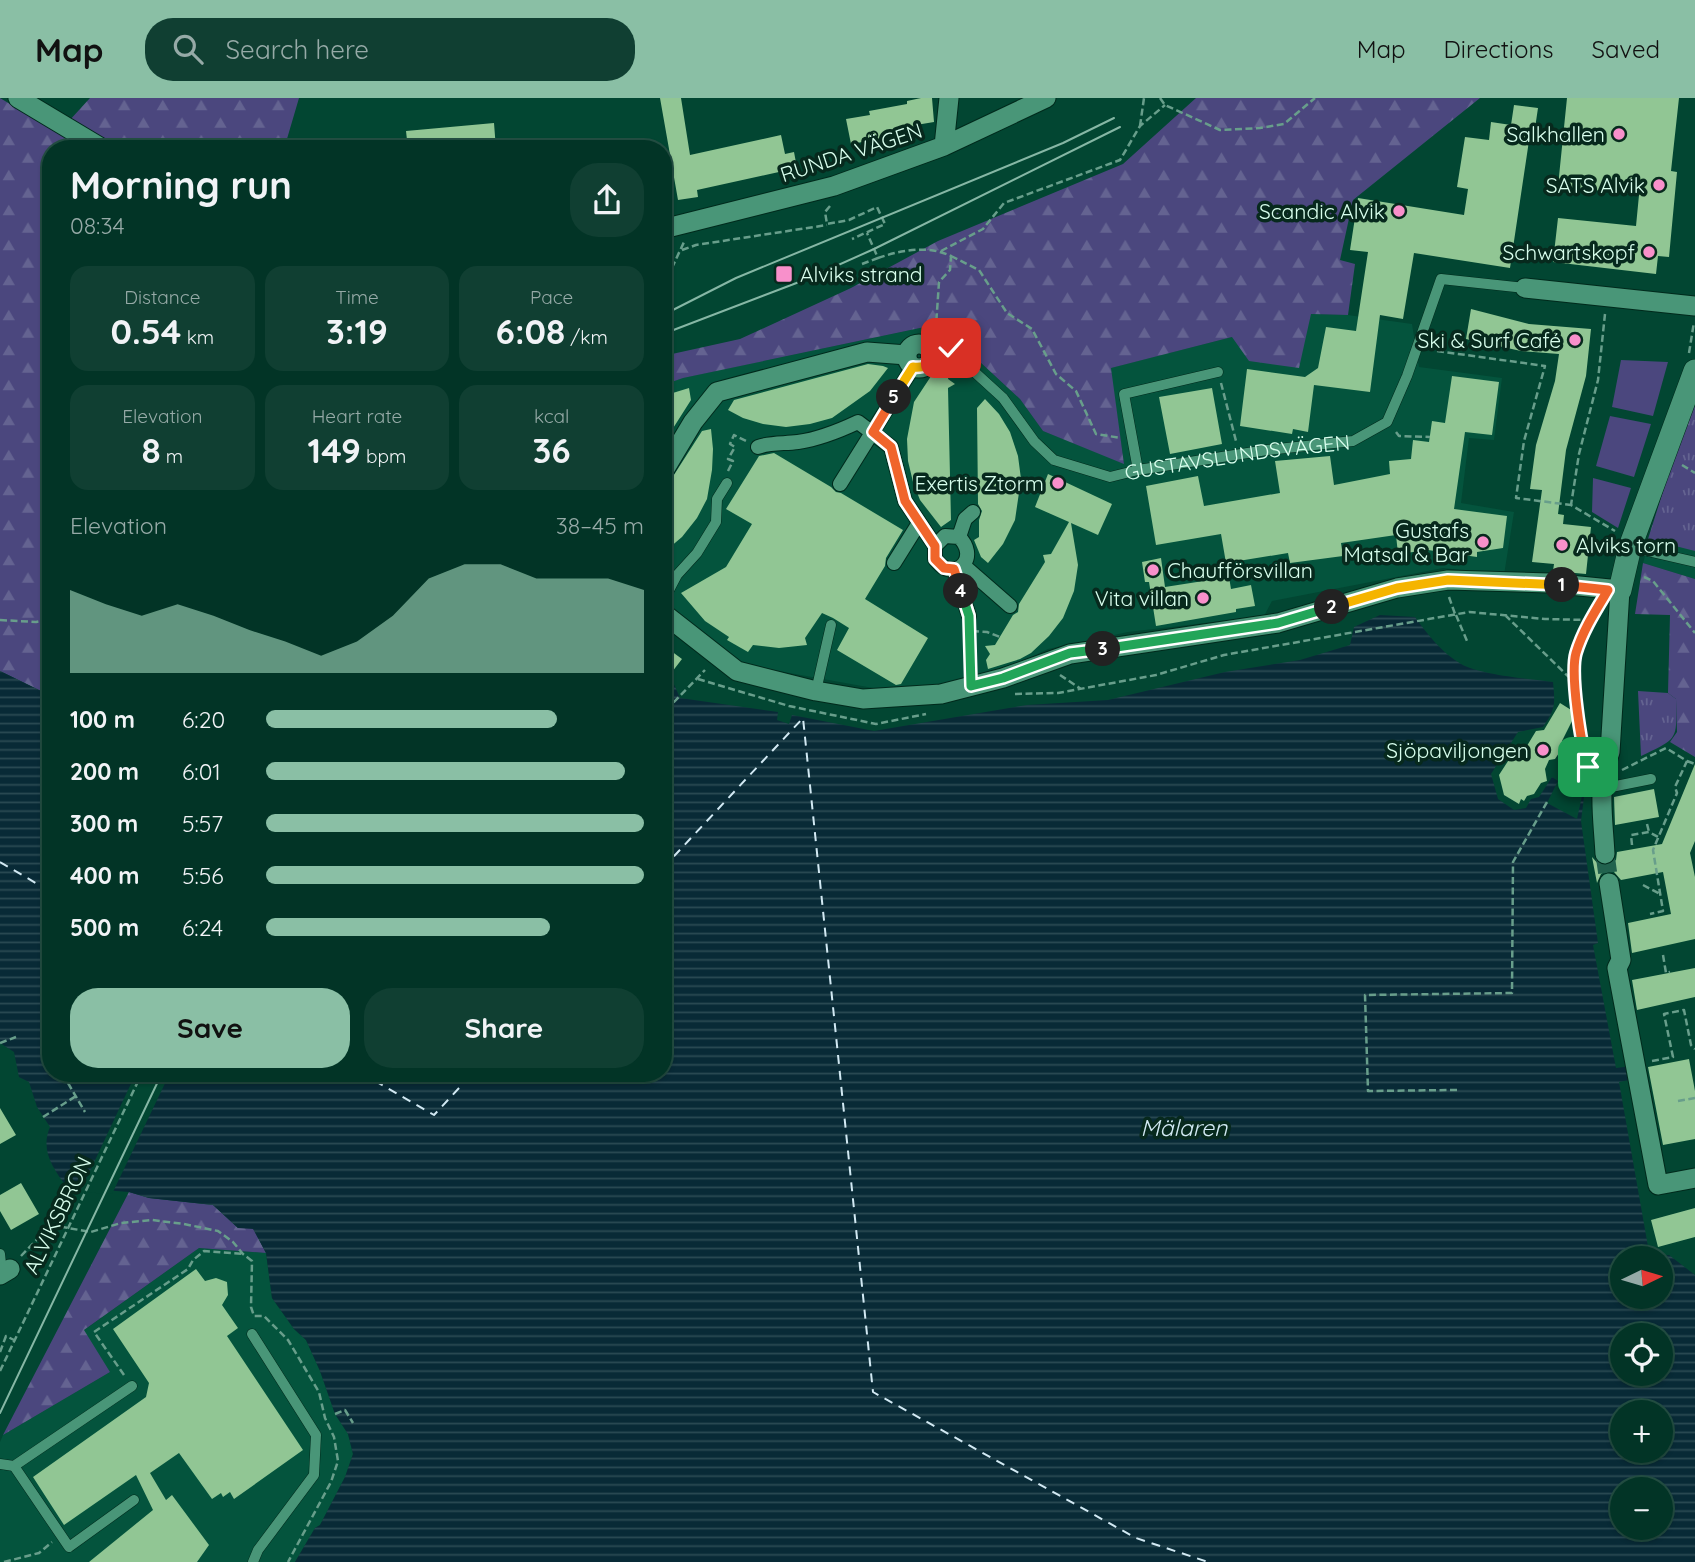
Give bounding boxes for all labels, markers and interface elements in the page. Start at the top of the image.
search box [145,18,635,81]
text: Map [35,29,103,70]
icon: search [169,30,207,68]
text: Search here [225,33,369,66]
text: Map [1357,34,1406,64]
text: Directions [1444,34,1554,64]
text: Saved [1592,34,1660,64]
street label: RUNDA VÄGEN [777,117,925,187]
place label: Salkhallen [1506,121,1605,147]
marker: Salkhallen [1611,126,1627,142]
text: Morning run [70,161,292,209]
button: share [570,163,644,237]
place label: SATS Alvik [1546,172,1645,198]
marker: SATS Alvik [1651,177,1667,193]
place label: Scandic Alvik [1259,198,1385,224]
marker: Scandic Alvik [1391,203,1407,219]
text: 08:34 [70,211,125,240]
place label: Schwartskopf [1503,239,1635,265]
marker: Schwartskopf [1641,244,1657,260]
place label: Alviks strand [800,261,923,287]
marker: Alviks strand [774,264,794,284]
text: Distance [124,285,200,309]
text: Time [335,285,379,309]
text: Pace [530,285,573,309]
text: 0.54 [111,309,181,353]
text: 3:19 [326,309,388,353]
text: 6:08 [496,309,565,353]
pin [921,318,981,378]
text: km [181,325,214,349]
text: /km [565,325,608,349]
place label: Ski & Surf Café [1418,327,1561,353]
icon: check [932,329,970,367]
marker: Ski & Surf Café [1567,332,1583,348]
pin: 5 [876,380,912,414]
text: 5 [888,384,899,408]
text: Elevation [122,404,202,428]
text: Heart rate [312,404,402,428]
text: kcal [534,404,569,428]
text: 8 [141,428,161,472]
text: 149 [308,428,361,472]
text: 36 [533,428,571,472]
street label: GUSTAVSLUNDSVÄGEN [1122,428,1351,486]
text: m [161,444,183,468]
text: bpm [361,444,406,468]
place label: Exertis Ztorm [915,470,1044,496]
marker: Exertis Ztorm [1050,475,1066,491]
text: Elevation [70,511,167,540]
text: 38–45 m [556,511,644,540]
place label: Gustafs Matsal & Bar [1344,517,1469,567]
place label: Alviks torn [1576,532,1676,558]
marker: Gustafs Matsal & Bar [1475,534,1491,550]
marker: Alviks torn [1554,537,1570,553]
place label: Chaufförsvillan [1167,557,1313,583]
marker: Chaufförsvillan [1145,562,1161,578]
pin: 1 [1544,568,1580,602]
text: 1 [1558,572,1565,596]
pin: 4 [944,574,978,608]
text: 4 [955,578,966,602]
place label: Vita villan [1095,585,1189,611]
pin: 2 [1314,589,1350,624]
marker: Vita villan [1195,590,1211,606]
text: 2 [1326,594,1337,618]
pin: 3 [1086,632,1120,666]
text: 3 [1097,636,1108,660]
text: 100 m [70,705,135,734]
text: 6:20 [182,705,225,734]
place label: Sjöpaviljongen [1386,737,1529,763]
pin [1558,737,1618,797]
marker: Sjöpaviljongen [1535,742,1551,758]
icon: arrive [1569,748,1607,786]
text: 200 m [70,757,139,786]
text: 6:01 [182,757,221,786]
text: 300 m [70,809,138,838]
text: 5:57 [182,809,223,838]
text: 400 m [70,861,139,890]
text: 5:56 [182,861,224,890]
text: 500 m [70,913,139,942]
text: 6:24 [182,913,223,942]
button: Save [70,988,350,1068]
button: Share [364,988,644,1068]
water label: Mälaren [1141,1113,1228,1142]
street label: ALVIKSBRON [17,1152,97,1278]
north arrow [1610,1246,1673,1309]
map controls [1610,1246,1673,1540]
button: locate [1610,1323,1673,1386]
button: + [1610,1400,1673,1463]
button: − [1610,1477,1673,1540]

